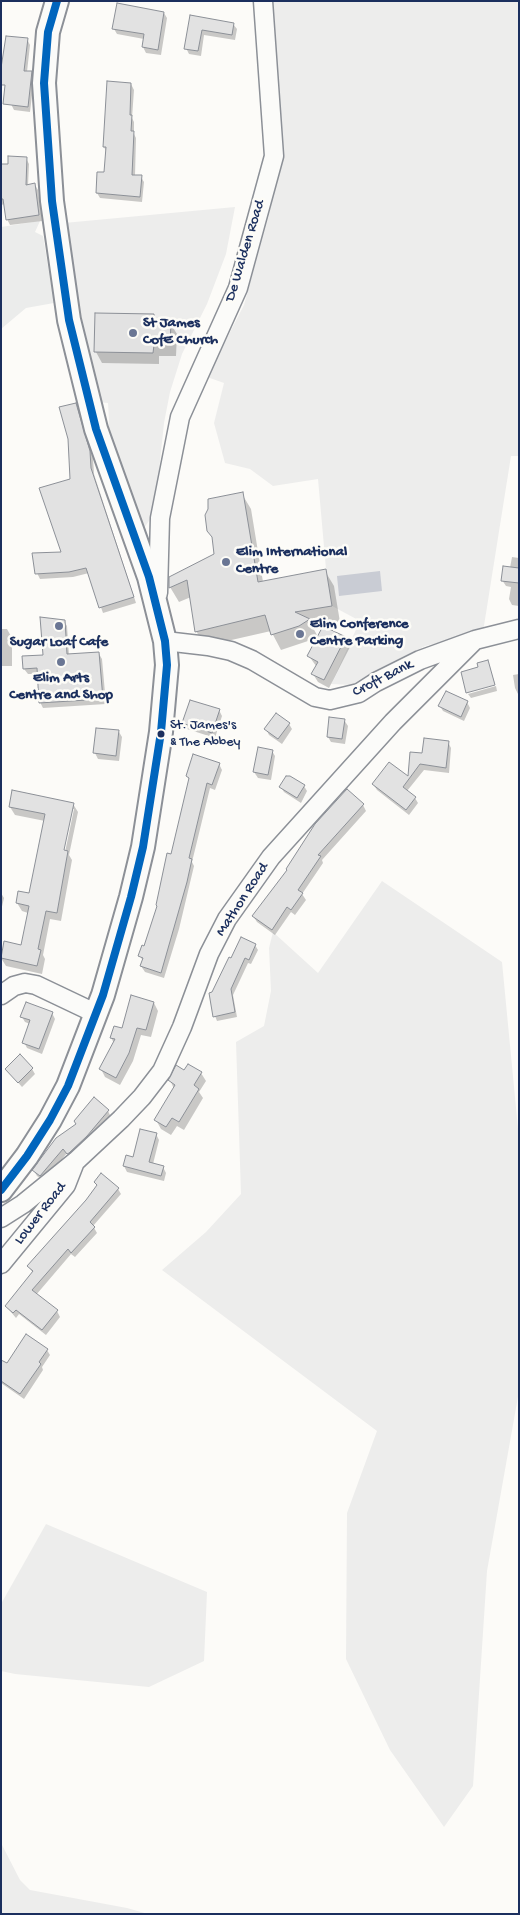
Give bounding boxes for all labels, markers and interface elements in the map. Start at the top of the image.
street label: De Walden Road [222,198,270,304]
place label: St James CofE Church [143,315,218,350]
marker: St James CofE Church [127,327,139,339]
place label: Elim International Centre [236,544,347,579]
marker: Elim International Centre [220,556,232,568]
place label: Elim Conference Centre Parking [310,616,408,651]
marker: Sugar Loaf Cafe [53,620,65,632]
marker: Elim Conference Centre Parking [294,628,306,640]
place label: Sugar Loaf Cafe [10,634,108,652]
marker: Elim Arts Centre and Shop [55,656,67,668]
street label: Croft Bank [350,656,416,702]
place label: Elim Arts Centre and Shop [9,670,113,705]
place label: St. James's & The Abbey [170,718,240,750]
marker: St. James's & The Abbey [156,729,166,739]
street label: Mathon Road [213,860,273,940]
street label: Lower Road [11,1179,71,1249]

